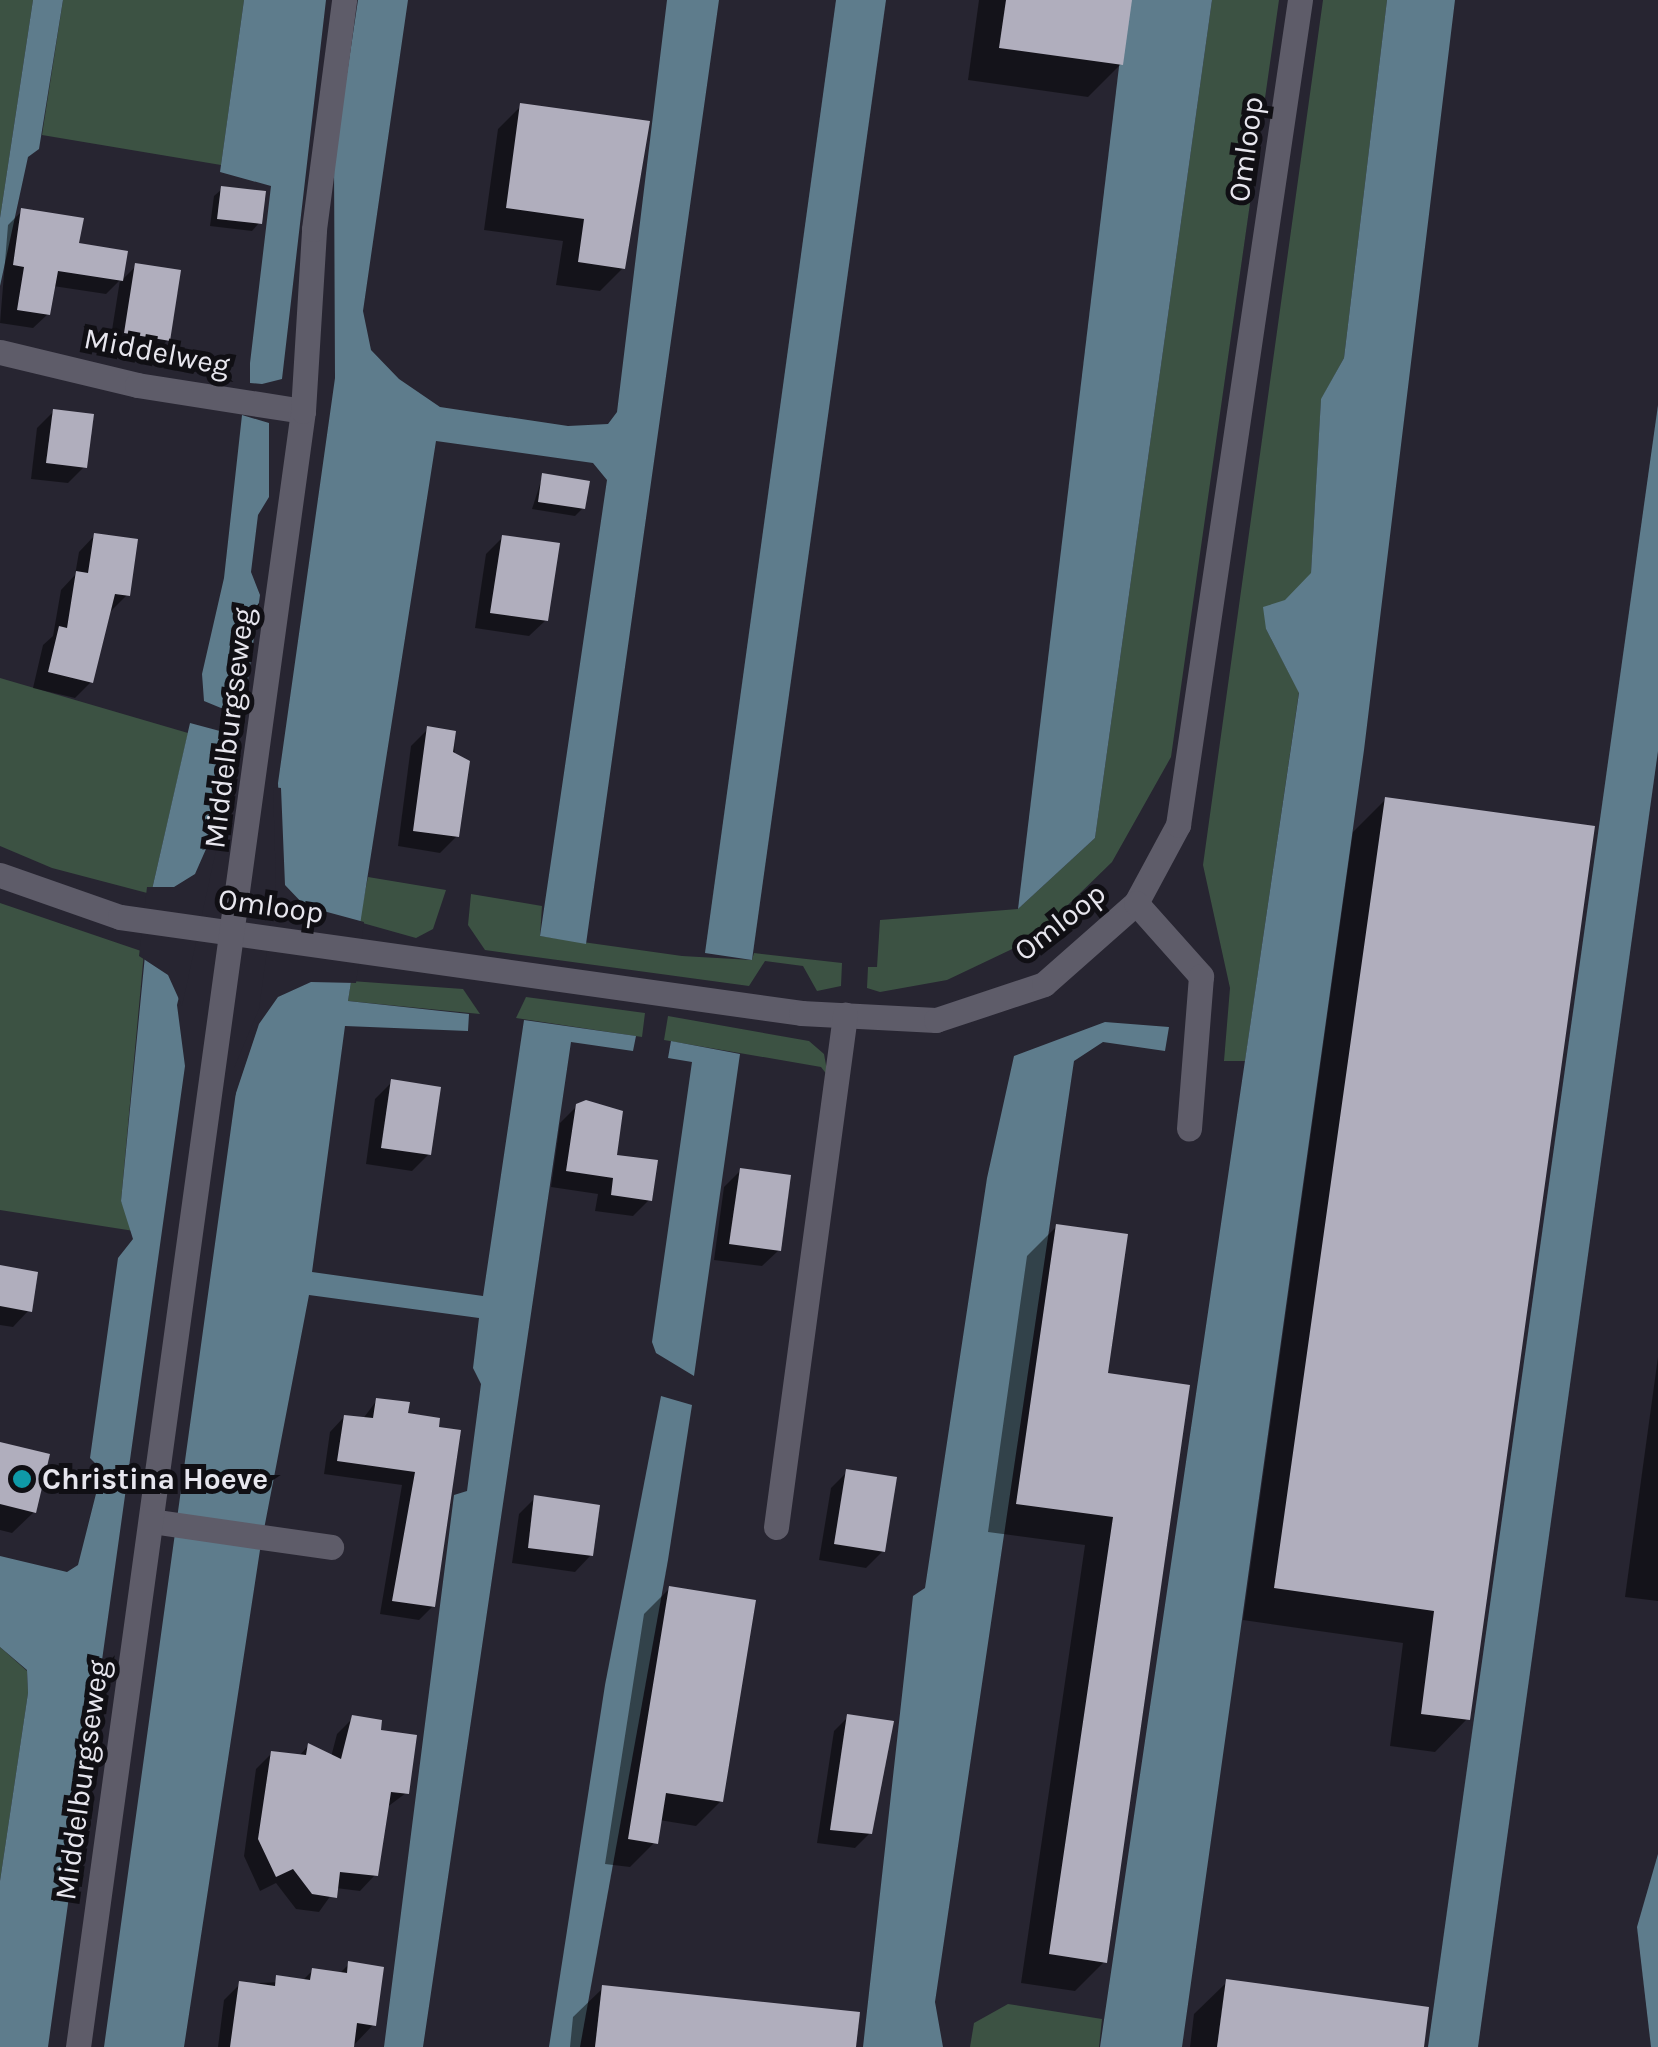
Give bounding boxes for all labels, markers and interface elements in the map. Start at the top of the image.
street label: Omloop [1221,94,1271,204]
street label: Middelweg [81,320,233,384]
street label: Middelburgseweg [196,606,262,850]
street label: Omloop [1007,875,1113,969]
street label: Omloop [216,881,326,931]
place label: Christina Hoeve [42,1461,268,1497]
marker: Christina Hoeve [11,1468,33,1490]
street label: Middelburgseweg [47,1658,117,1902]

